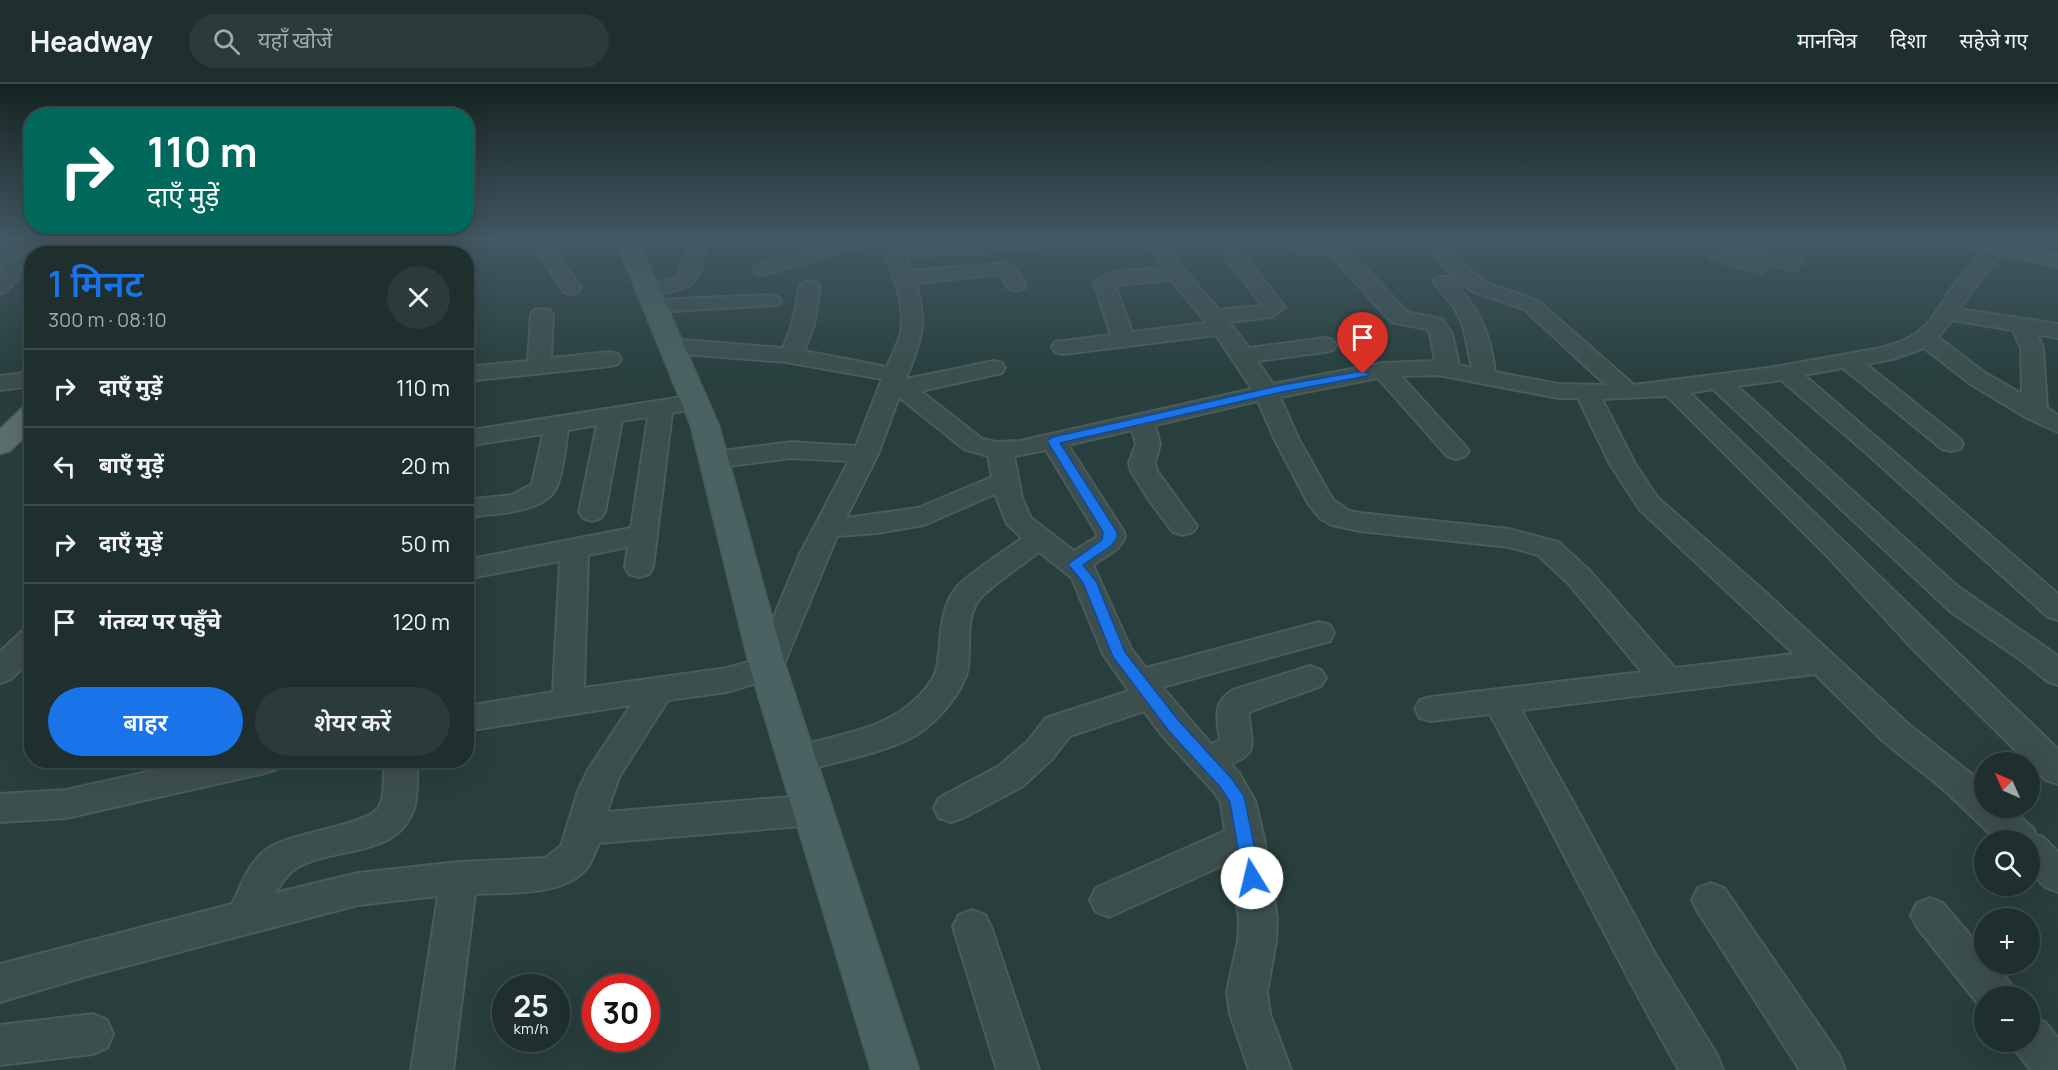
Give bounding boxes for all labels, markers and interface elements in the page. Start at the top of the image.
search box [189,14,609,68]
text: Headway [30,22,153,60]
icon: search [210,25,243,58]
text: यहाँ खोजें [258,25,332,55]
text: मानचित्र [1797,26,1857,54]
text: दिशा [1890,26,1926,54]
text: सहेजे गए [1959,26,2028,54]
text: 110 m [147,122,258,180]
icon: right [48,132,126,210]
text: दाएँ मुड़ें [147,177,219,214]
text: 1 मिनट [48,259,143,308]
button: close [387,266,450,329]
text: 300 m · 08:10 [48,306,167,333]
pin [1337,312,1388,374]
icon: arrive [1346,321,1379,354]
icon: right [48,372,81,405]
text: दाएँ मुड़ें [99,372,162,402]
text: 110 m [396,373,450,403]
icon: left [48,450,81,483]
text: बाएँ मुड़ें [99,450,164,480]
text: 20 m [401,451,450,481]
icon: right [48,528,81,561]
text: दाएँ मुड़ें [99,528,162,558]
text: 50 m [401,529,450,559]
icon: arrive [48,606,81,639]
text: गंतव्य पर पहुँचे [99,606,221,636]
text: 120 m [392,607,450,637]
button: बाहर [48,687,243,756]
button: शेयर करें [255,687,450,756]
north arrow [1974,752,2040,818]
map controls [1974,752,2040,1052]
button: search [1974,830,2040,896]
position arrow [1220,846,1284,910]
button: + [1974,908,2040,974]
speed limit sign: 30 [582,974,660,1052]
text: 25 [513,985,549,1026]
button: − [1974,986,2040,1052]
text: km/h [514,1018,548,1039]

